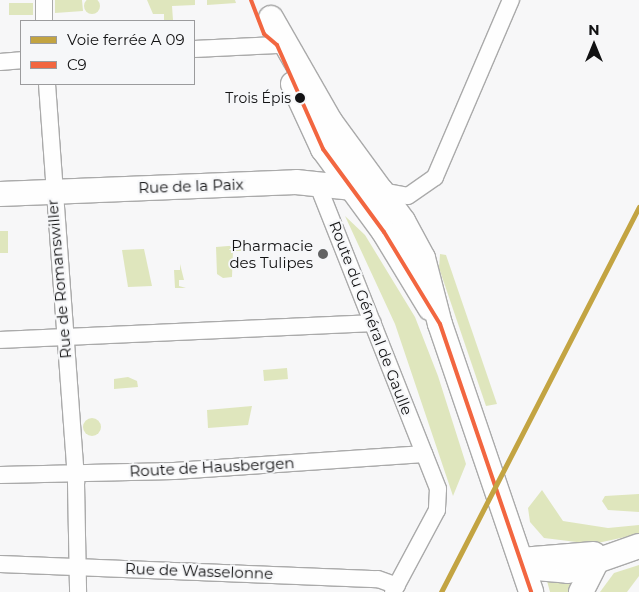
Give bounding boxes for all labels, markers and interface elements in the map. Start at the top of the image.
legend [20,20,195,85]
north arrow [569,20,619,70]
text: N [588,21,600,39]
text: Voie ferrée A 09 [67,30,185,49]
text: C9 [67,55,87,74]
place label: Trois Épis [225,90,291,106]
marker: Trois Épis [295,93,305,103]
street label: Rue de la Paix [138,175,244,197]
street label: Rue de Romanswiller [43,199,75,359]
street label: Route du Général de Gaulle [326,219,416,417]
place label: Pharmacie des Tulipes [229,236,313,271]
marker: Pharmacie des Tulipes [317,248,329,260]
street label: Route de Hausbergen [129,454,295,480]
street label: Rue de Wasselonne [125,559,273,583]

